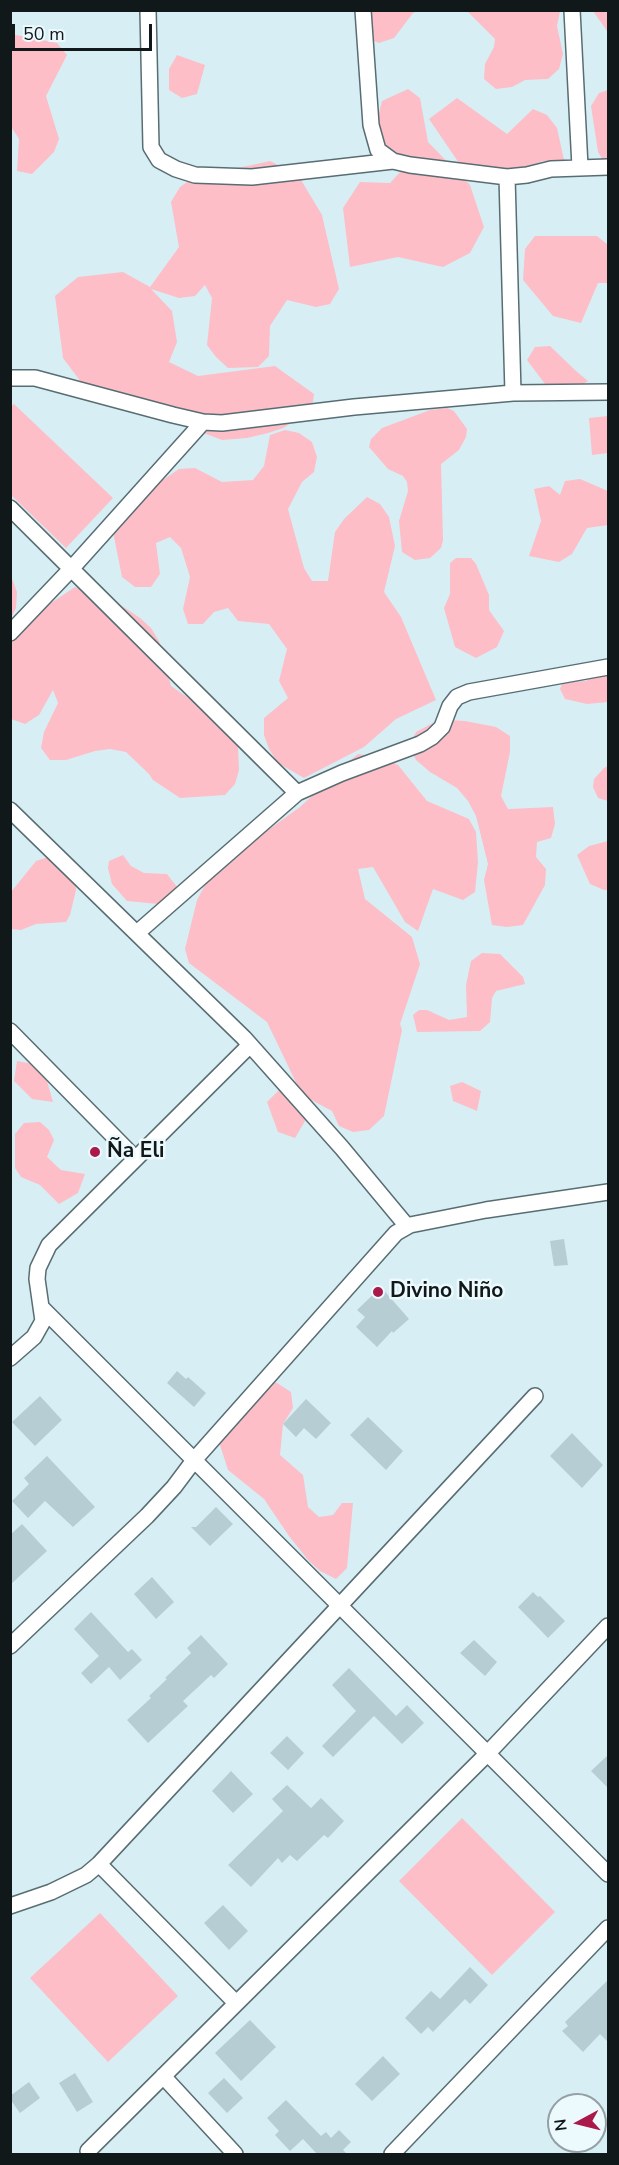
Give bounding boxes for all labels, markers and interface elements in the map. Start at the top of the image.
scale bar [15,12,154,50]
text: 50 m [23,22,65,46]
place label: Ña Eli [107,1139,164,1165]
marker: Ña Eli [88,1145,102,1159]
place label: Divino Niño [390,1279,503,1305]
marker: Divino Niño [371,1285,385,1299]
north arrow [547,2093,607,2153]
text: N [549,2118,573,2132]

